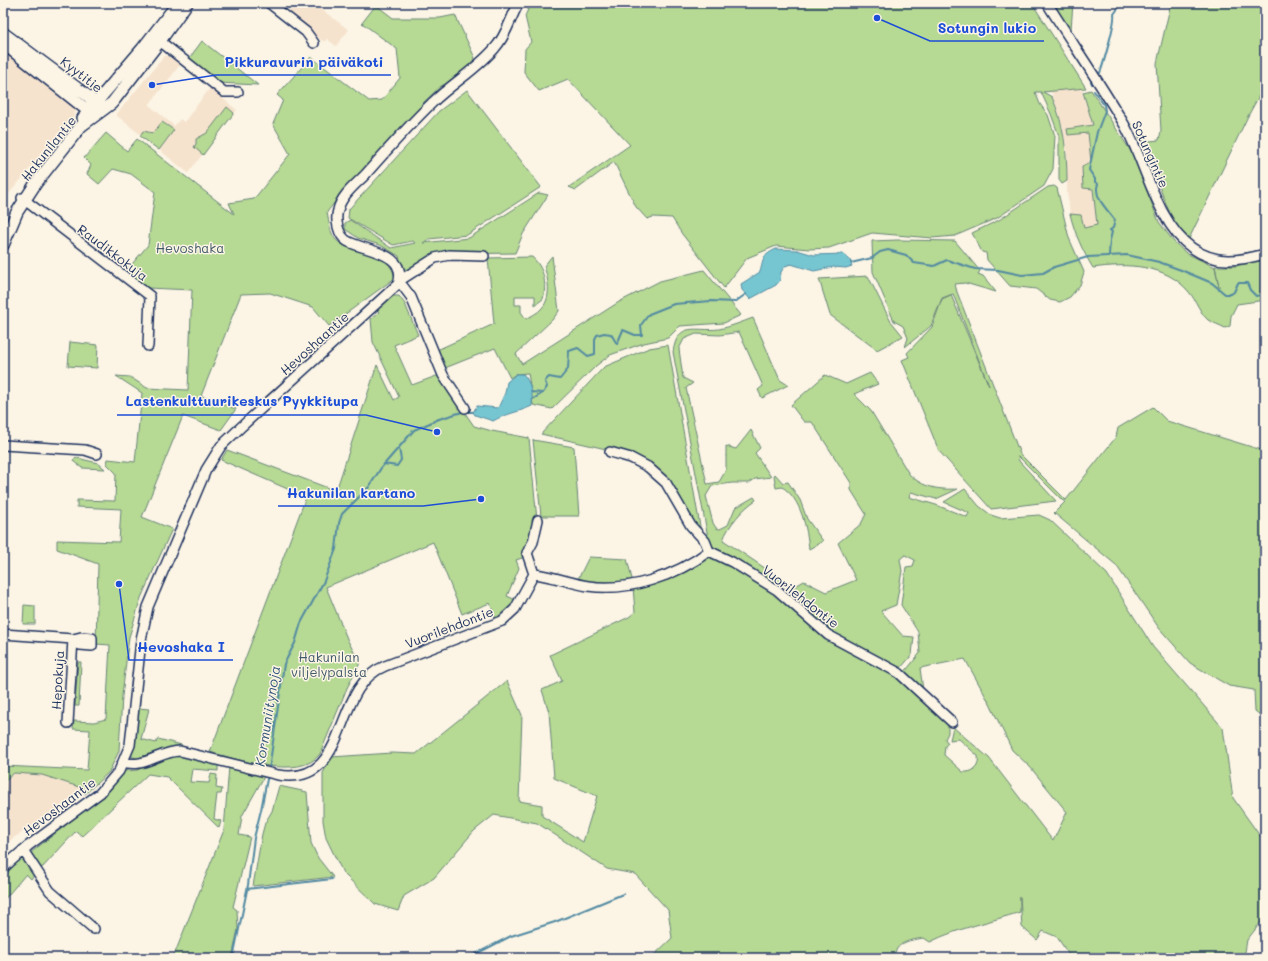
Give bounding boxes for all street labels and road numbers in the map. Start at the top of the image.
street label: Kyytitie [57,52,107,96]
street label: Hakunilantie [17,112,79,184]
street label: Sotungintie [1129,118,1173,190]
street label: Raudikkokuja [74,220,152,284]
street label: Hevoshaantie [276,308,352,378]
street label: Vuorilehdontie [759,561,843,631]
street label: Vuorilehdontie [402,602,496,652]
street label: Hepokuja [47,650,67,710]
street label: Hevoshaantie [19,773,99,839]

